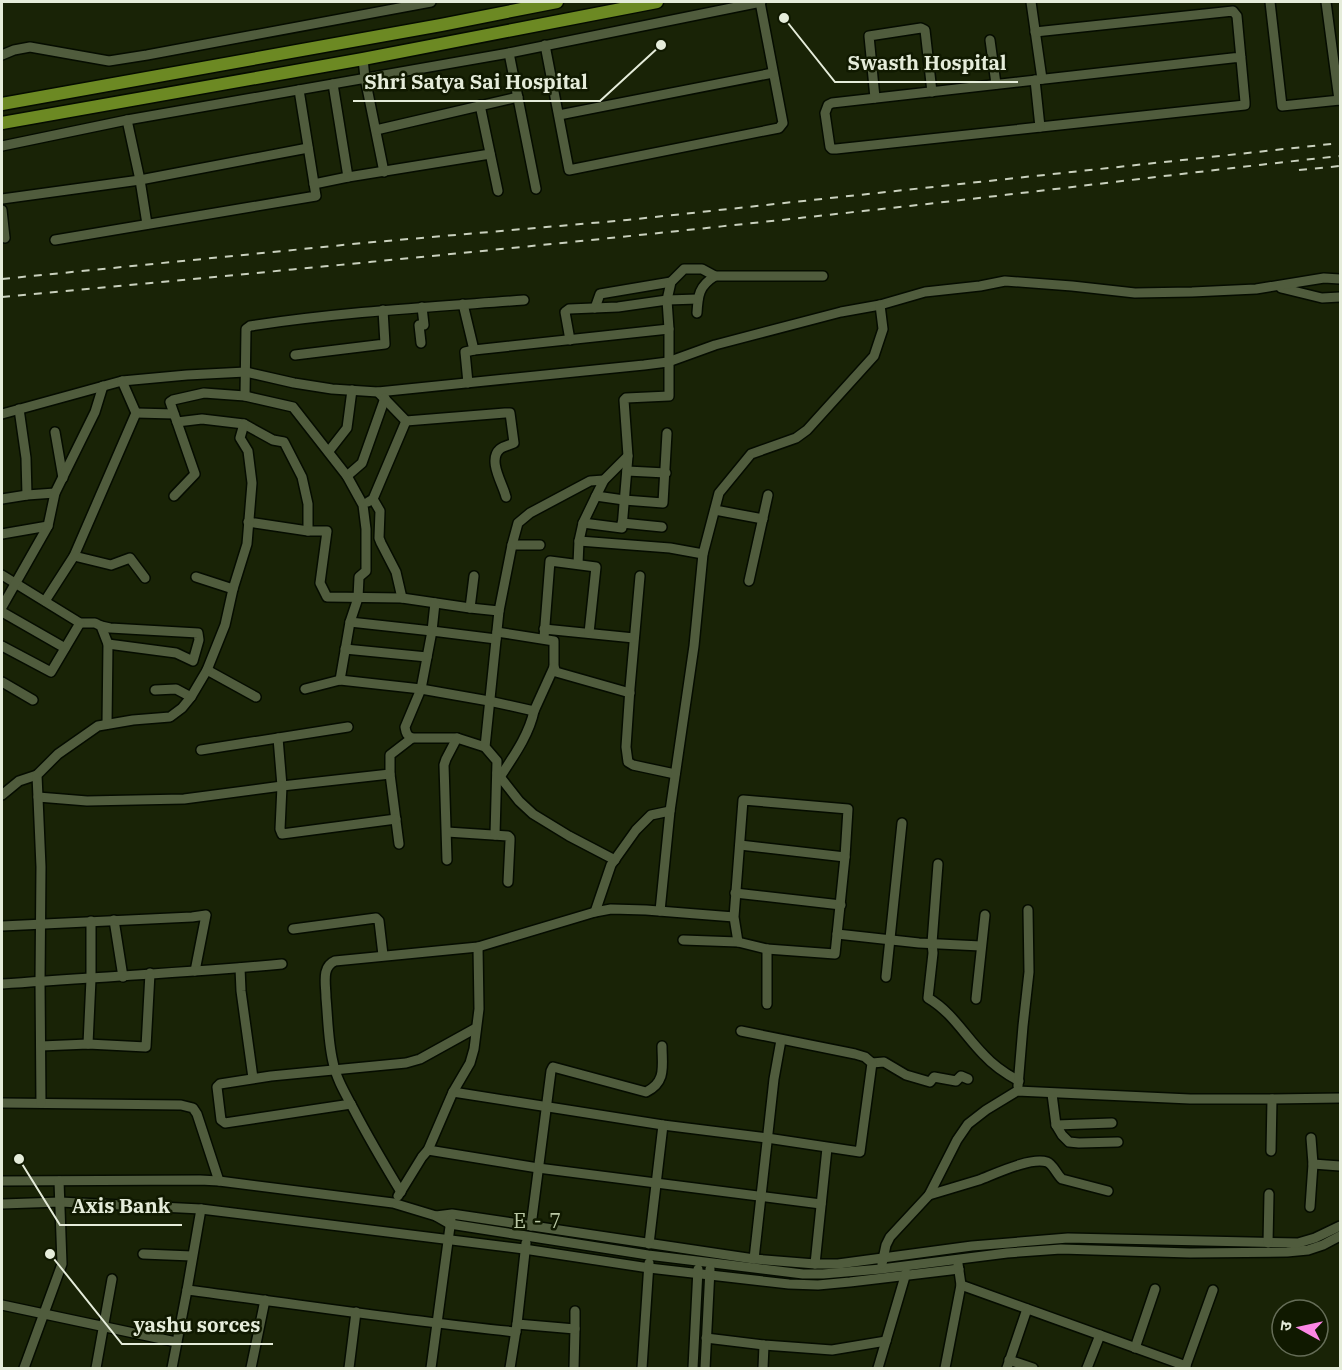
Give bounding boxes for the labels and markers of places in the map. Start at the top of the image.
callout: Swasth Hospital [835,44,1018,82]
callout: Shri Satya Sai Hospital [353,63,600,101]
callout: Axis Bank [60,1187,182,1225]
callout: yashu sorces [122,1306,273,1344]

